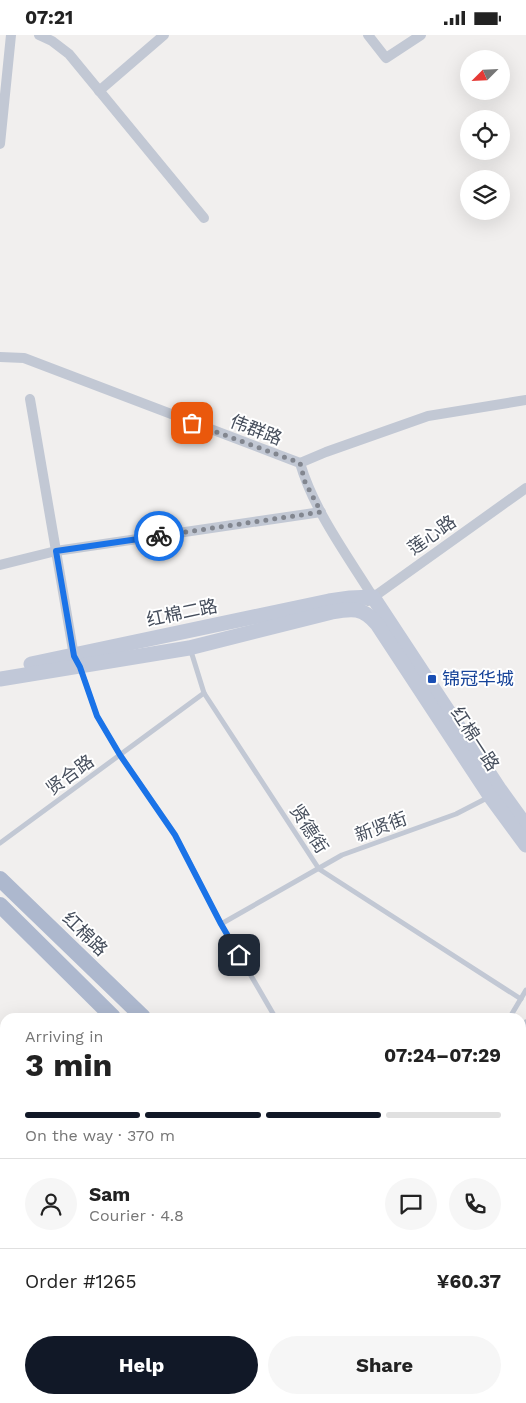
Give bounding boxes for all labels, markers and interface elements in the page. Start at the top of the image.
text: 07:21 [25,6,73,29]
north arrow [460,50,510,100]
map controls [460,50,510,220]
button: locate [460,110,510,160]
button: layers [460,170,510,220]
pin [171,402,213,444]
icon: bag [178,409,206,437]
street label: 伟群路 [227,410,285,449]
courier [134,511,184,561]
street label: 莲心路 [404,511,460,559]
icon: bike [145,522,173,550]
street label: 红棉二路 [144,595,219,630]
place label: 锦冠华城 [442,668,514,689]
marker: 锦冠华城 [426,673,438,685]
street label: 红棉一路 [447,703,504,775]
street label: 贤合路 [42,750,98,799]
street label: 贤德街 [286,800,333,857]
street label: 新贤街 [352,807,410,846]
street label: 红棉路 [59,907,112,960]
pin [218,934,260,976]
icon: home [225,941,253,969]
text: Arriving in [25,1027,103,1046]
text: 07:24–07:29 [384,1044,501,1067]
text: 3 min [25,1046,112,1084]
text: On the way · 370 m [25,1126,175,1145]
button: person [25,1178,77,1230]
button: chat [385,1178,437,1230]
button: phone [449,1178,501,1230]
text: Sam [89,1183,130,1206]
text: Courier · 4.8 [89,1206,184,1225]
text: Order #1265 [25,1270,136,1293]
text: ¥60.37 [437,1270,501,1293]
button: Help [25,1336,258,1394]
button: Share [268,1336,501,1394]

